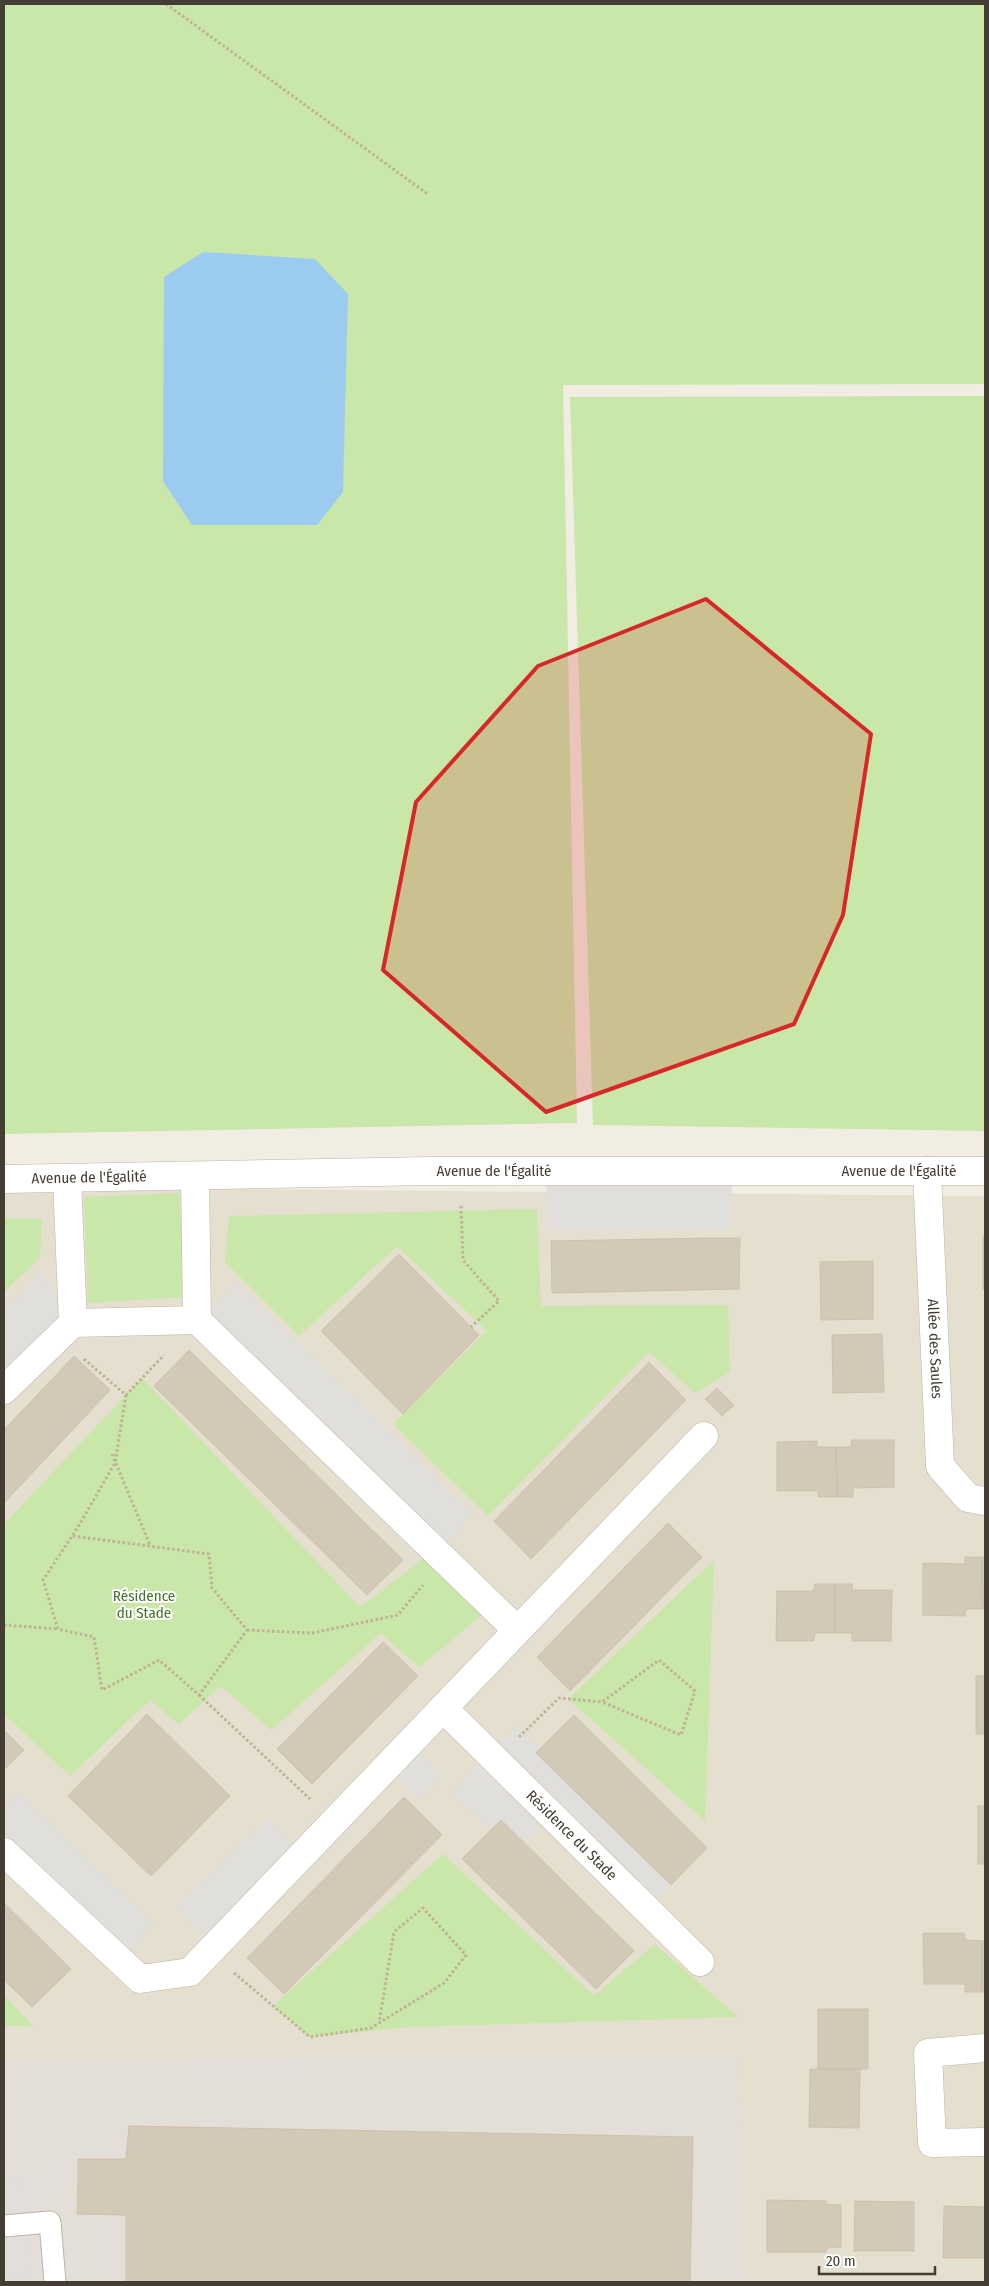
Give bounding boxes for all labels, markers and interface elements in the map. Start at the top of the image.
street label: Avenue de l'Égalité [436,1162,551,1180]
street label: Avenue de l'Égalité [841,1162,956,1180]
street label: Avenue de l'Égalité [31,1167,147,1187]
street label: Allée des Saules [924,1299,946,1399]
park label: Résidence du Stade [113,1587,175,1622]
street label: Résidence du Stade [523,1786,621,1884]
scale bar [819,2244,935,2276]
text: 20 m [826,2252,856,2270]

